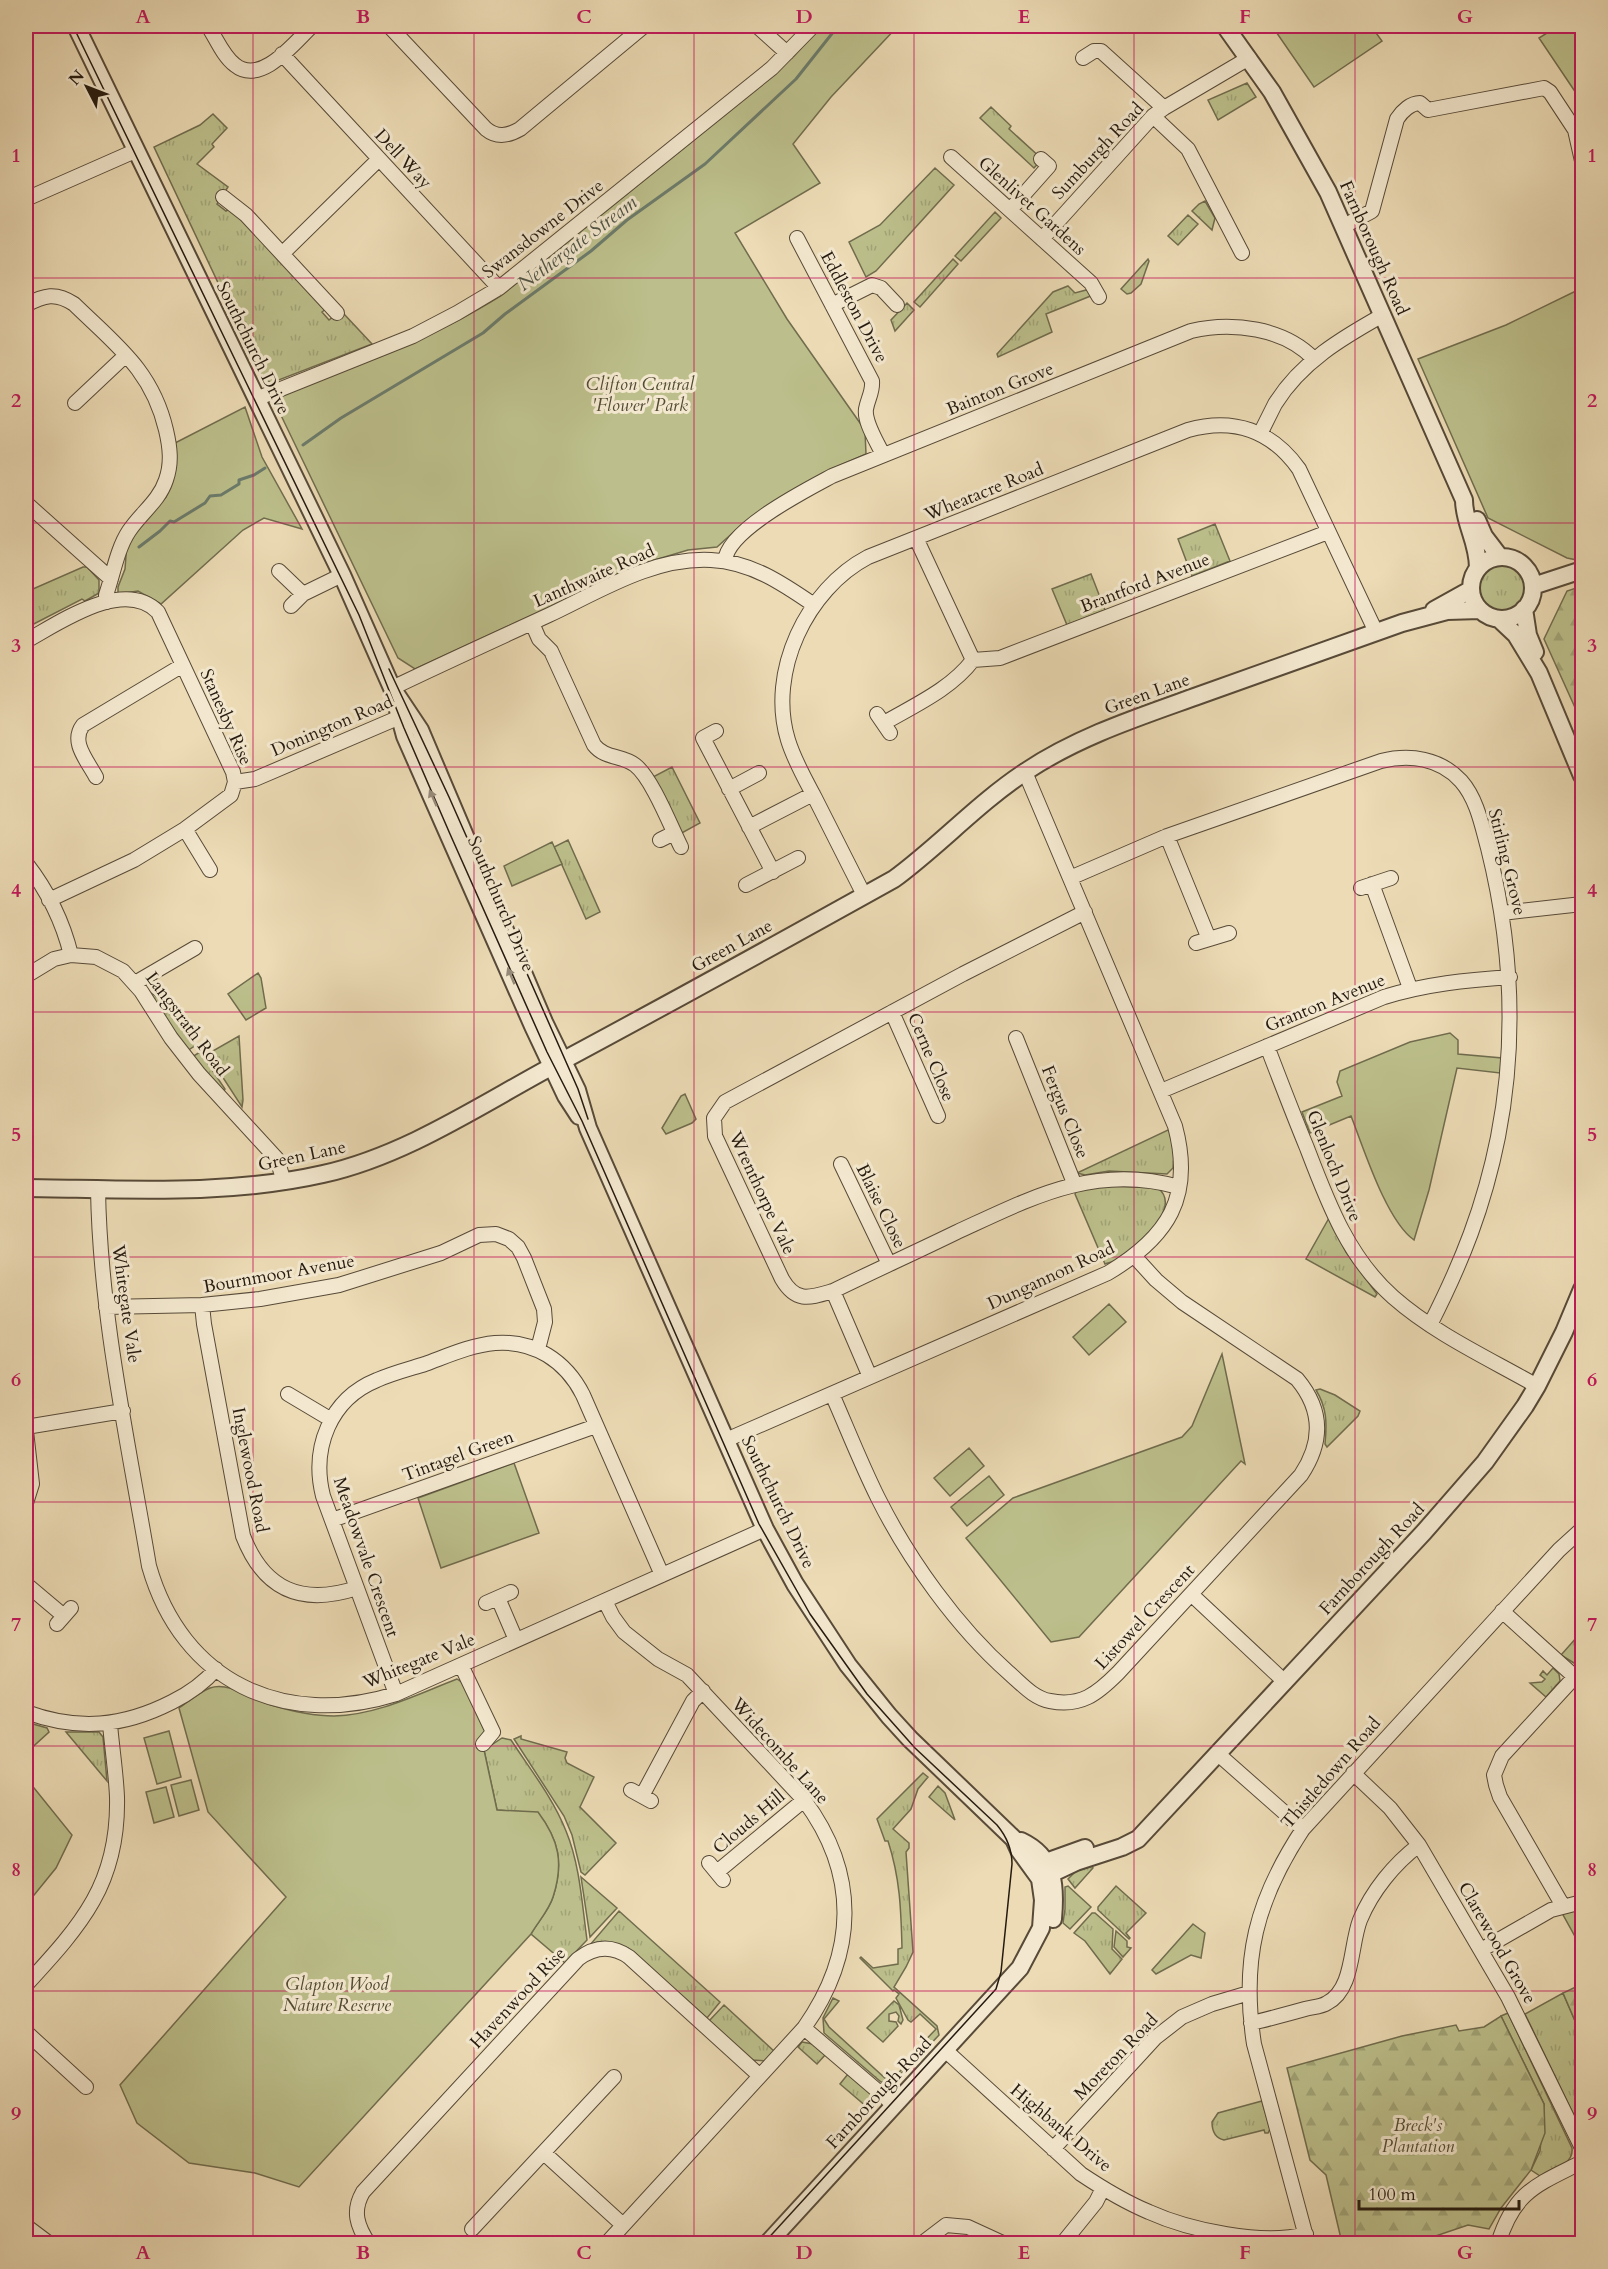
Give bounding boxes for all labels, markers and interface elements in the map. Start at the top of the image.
text: A [135,3,151,30]
text: B [356,3,370,30]
text: C [576,3,592,30]
text: D [795,3,813,30]
text: E [1018,3,1030,30]
text: F [1239,3,1251,30]
text: G [1457,3,1473,30]
north arrow [57,57,117,117]
text: N [64,65,89,90]
street label: Sumburgh Road [1046,97,1150,205]
street label: Dell Way [369,123,438,195]
text: 1 [11,142,21,169]
text: 1 [1587,142,1597,169]
street label: Glenlivet Gardens [973,151,1091,261]
street label: Swansdowne Drive [477,174,609,284]
street label: Farnborough Road [1333,177,1415,320]
water label: Nethergate Stream [511,189,643,297]
street label: Eddleston Drive [814,247,894,367]
street label: Southchurch Drive [210,277,296,419]
street label: Bainton Grove [943,356,1057,422]
park label: Clifton Central 'Flower' Park [586,372,695,418]
text: 2 [11,387,21,414]
text: 2 [1587,387,1597,414]
street label: Wheatacre Road [920,457,1048,528]
street label: Lanthwaite Road [530,538,659,614]
street label: Brantford Avenue [1077,547,1213,619]
text: 3 [11,632,21,659]
text: 3 [1587,632,1597,659]
street label: Stanesby Rise [194,665,258,769]
street label: Green Lane [1101,667,1193,721]
street label: Donington Road [267,689,397,763]
one-way arrow [428,788,438,806]
street label: Stirling Grove [1482,806,1532,918]
street label: Southchurch Drive [461,832,541,976]
text: 4 [11,877,21,904]
text: 4 [1587,877,1597,904]
street label: Green Lane [687,913,777,979]
street label: Langstrath Road [139,967,235,1082]
one-way arrow [506,967,516,985]
street label: Granton Avenue [1261,967,1389,1039]
street label: Cerne Close [901,1009,961,1105]
street label: Fergus Close [1035,1062,1095,1162]
street label: Glenloch Drive [1300,1107,1368,1225]
text: 5 [11,1121,21,1148]
text: 5 [1587,1121,1597,1148]
street label: Wrenthorpe Vale [722,1127,801,1259]
street label: Green Lane [256,1134,348,1178]
street label: Blaise Close [850,1160,912,1252]
street label: Dungannon Road [983,1235,1119,1316]
street label: Whitegate Vale [105,1242,147,1365]
street label: Bournmoor Avenue [201,1248,357,1300]
text: 6 [11,1366,21,1393]
text: 6 [1587,1366,1597,1393]
street label: Inglewood Road [226,1405,274,1535]
street label: Tintagel Green [399,1424,518,1488]
street label: Southchurch Drive [735,1431,821,1573]
street label: Meadowvale Crescent [327,1474,405,1641]
street label: Farnborough Road [1313,1497,1431,1620]
street label: Listowel Crescent [1089,1558,1201,1675]
text: 7 [11,1611,21,1638]
text: 7 [1587,1611,1597,1638]
street label: Whitegate Vale [358,1627,479,1695]
street label: Widecombe Lane [725,1692,835,1810]
street label: Thistledown Road [1275,1711,1387,1834]
street label: Clouds Hill [707,1784,791,1860]
text: 8 [11,1856,21,1883]
text: 8 [1587,1856,1597,1883]
street label: Clarewood Grove [1452,1877,1542,2009]
street label: Havenwood Rise [464,1942,572,2054]
park label: Glapton Wood Nature Reserve [283,1972,392,2018]
street label: Moreton Road [1068,2008,1164,2106]
street label: Farnborough Road [820,2031,938,2154]
street label: Highbank Drive [1005,2078,1117,2178]
text: 9 [11,2100,21,2127]
text: 9 [1587,2100,1597,2127]
park label: Breck's Plantation [1382,2113,1455,2159]
scale bar [1359,2173,1520,2211]
text: 100 m [1368,2182,1416,2207]
text: A [135,2239,151,2266]
text: B [356,2239,370,2266]
text: C [576,2239,592,2266]
text: D [795,2239,813,2266]
text: E [1018,2239,1030,2266]
text: F [1239,2239,1251,2266]
text: G [1457,2239,1473,2266]

